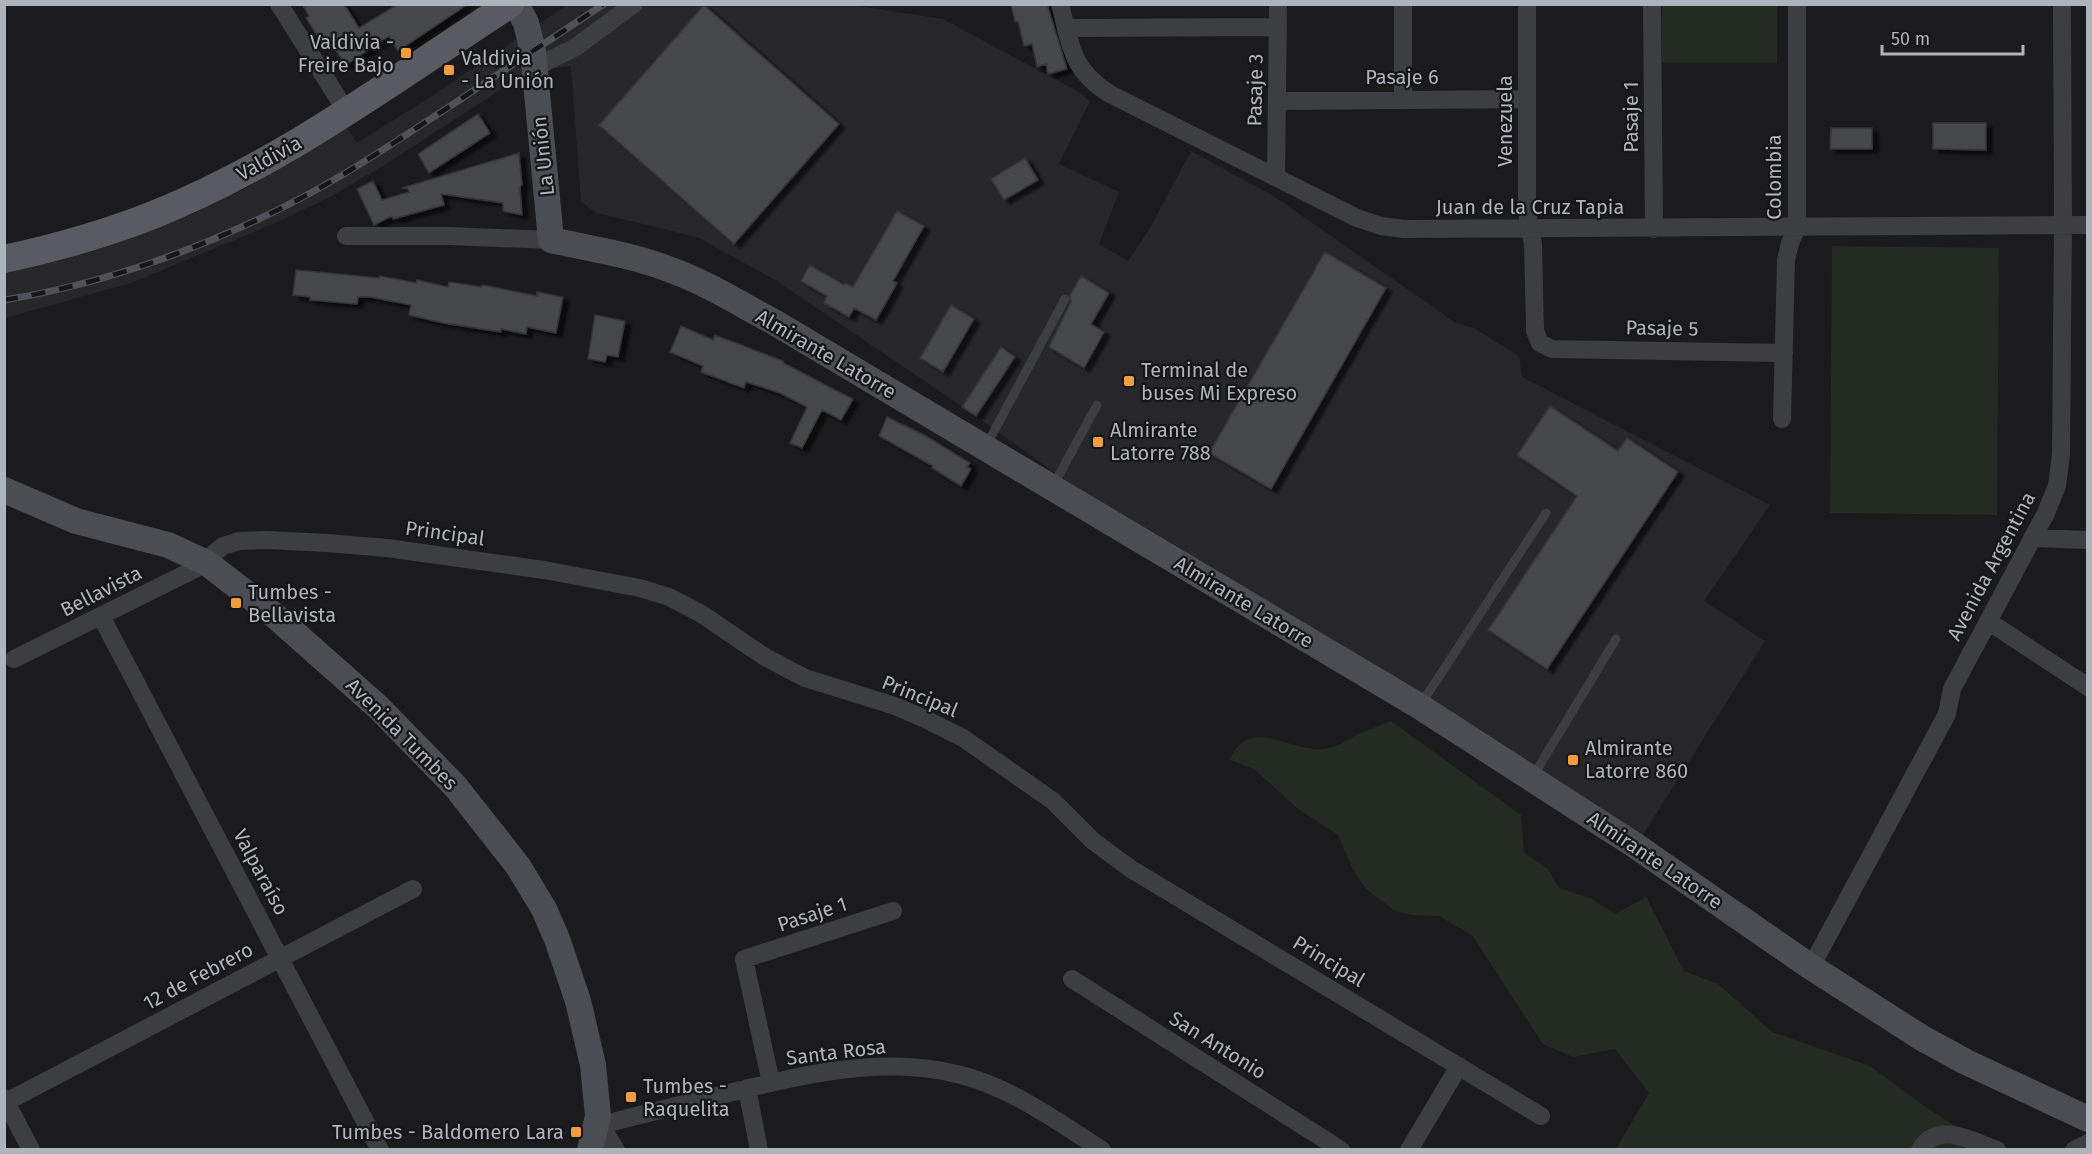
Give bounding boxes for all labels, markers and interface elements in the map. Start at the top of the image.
scale bar [1882,18,2023,56]
text: 50 m [1891,28,1930,50]
place label: Valdivia - Freire Bajo [298,30,394,77]
marker: Valdivia - Freire Bajo [399,46,413,60]
place label: Valdivia - La Unión [461,46,554,93]
street label: Pasaje 3 [1242,53,1268,127]
marker: Valdivia - La Unión [442,63,456,77]
street label: Pasaje 6 [1365,65,1439,89]
street label: Venezuela [1493,75,1517,167]
street label: Pasaje 1 [1619,81,1643,153]
street label: La Unión [527,115,559,197]
street label: Valdivia [232,130,306,186]
street label: Colombia [1762,134,1786,220]
street label: Juan de la Cruz Tapia [1436,195,1624,219]
street label: Almirante Latorre [752,304,900,404]
street label: Pasaje 5 [1625,315,1699,341]
place label: Terminal de buses Mi Expreso [1141,358,1297,405]
marker: Terminal de buses Mi Expreso [1122,374,1136,388]
place label: Almirante Latorre 788 [1110,418,1211,465]
marker: Almirante Latorre 788 [1091,435,1105,449]
street label: Avenida Argentina [1942,488,2040,644]
street label: Principal [404,516,486,550]
street label: Almirante Latorre [1170,551,1318,653]
street label: Bellavista [56,560,146,622]
place label: Tumbes - Bellavista [248,580,336,627]
marker: Tumbes - Bellavista [229,596,243,610]
street label: Principal [879,670,962,722]
street label: Avenida Tumbes [341,673,463,795]
place label: Almirante Latorre 860 [1585,736,1688,783]
marker: Almirante Latorre 860 [1566,753,1580,767]
street label: Almirante Latorre [1583,806,1727,914]
street label: Valparaíso [228,825,294,919]
street label: Pasaje 1 [774,892,850,936]
street label: Principal [1289,930,1369,992]
street label: 12 de Febrero [139,937,257,1015]
street label: San Antonio [1165,1006,1271,1084]
street label: Santa Rosa [785,1034,887,1070]
place label: Tumbes - Raquelita [643,1074,730,1121]
marker: Tumbes - Raquelita [624,1090,638,1104]
place label: Tumbes - Baldomero Lara [332,1120,564,1144]
marker: Tumbes - Baldomero Lara [569,1125,583,1139]

